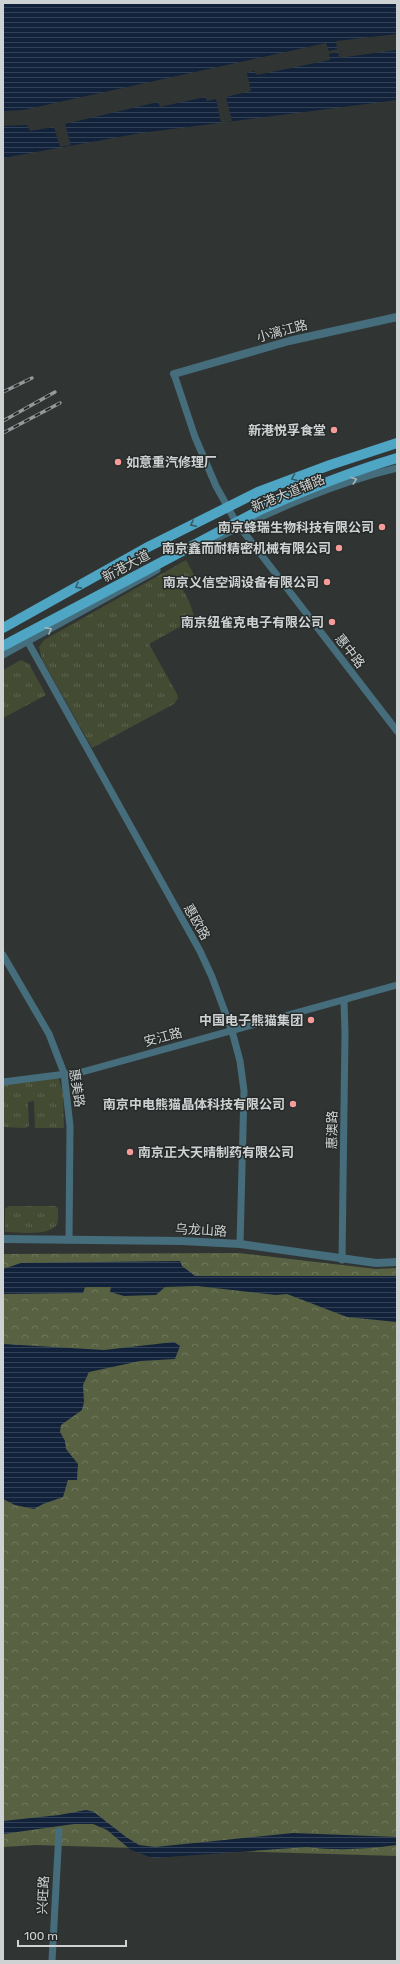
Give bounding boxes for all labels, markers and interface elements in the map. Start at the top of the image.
street label: 小漓江路 [255,317,309,345]
place label: 新港悦孚食堂 [248,423,326,438]
marker: 新港悦孚食堂 [329,425,339,435]
place label: 如意重汽修理厂 [126,455,217,470]
marker: 如意重汽修理厂 [113,457,123,467]
street label: 新港大道辅路 [249,471,327,515]
one-way arrow [290,473,297,481]
one-way arrow [351,477,358,485]
one-way arrow [190,520,197,527]
place label: 南京蜂瑞生物科技有限公司 [218,520,374,535]
marker: 南京蜂瑞生物科技有限公司 [377,522,387,532]
place label: 南京鑫而耐精密机械有限公司 [162,541,331,556]
marker: 南京鑫而耐精密机械有限公司 [334,543,344,553]
street label: 新港大道 [100,547,152,585]
place label: 南京义信空调设备有限公司 [163,575,319,590]
marker: 南京义信空调设备有限公司 [322,577,332,587]
one-way arrow [75,581,83,588]
place label: 南京纽雀克电子有限公司 [181,615,324,630]
marker: 南京纽雀克电子有限公司 [327,617,337,627]
one-way arrow [45,627,53,634]
street label: 惠中路 [332,631,368,671]
street label: 惠欧路 [181,901,213,943]
place label: 中国电子熊猫集团 [199,1013,303,1028]
marker: 中国电子熊猫集团 [306,1015,316,1025]
street label: 安江路 [142,1025,184,1049]
street label: 惠美路 [67,1068,87,1108]
place label: 南京中电熊猫晶体科技有限公司 [103,1097,285,1112]
marker: 南京中电熊猫晶体科技有限公司 [288,1099,298,1109]
street label: 惠澳路 [324,1110,340,1150]
place label: 南京正大天晴制药有限公司 [138,1145,294,1160]
marker: 南京正大天晴制药有限公司 [125,1147,135,1157]
street label: 乌龙山路 [175,1221,227,1239]
street label: 兴旺路 [34,1875,52,1915]
scale bar [18,1922,126,1948]
text: 100 m [24,1929,58,1943]

